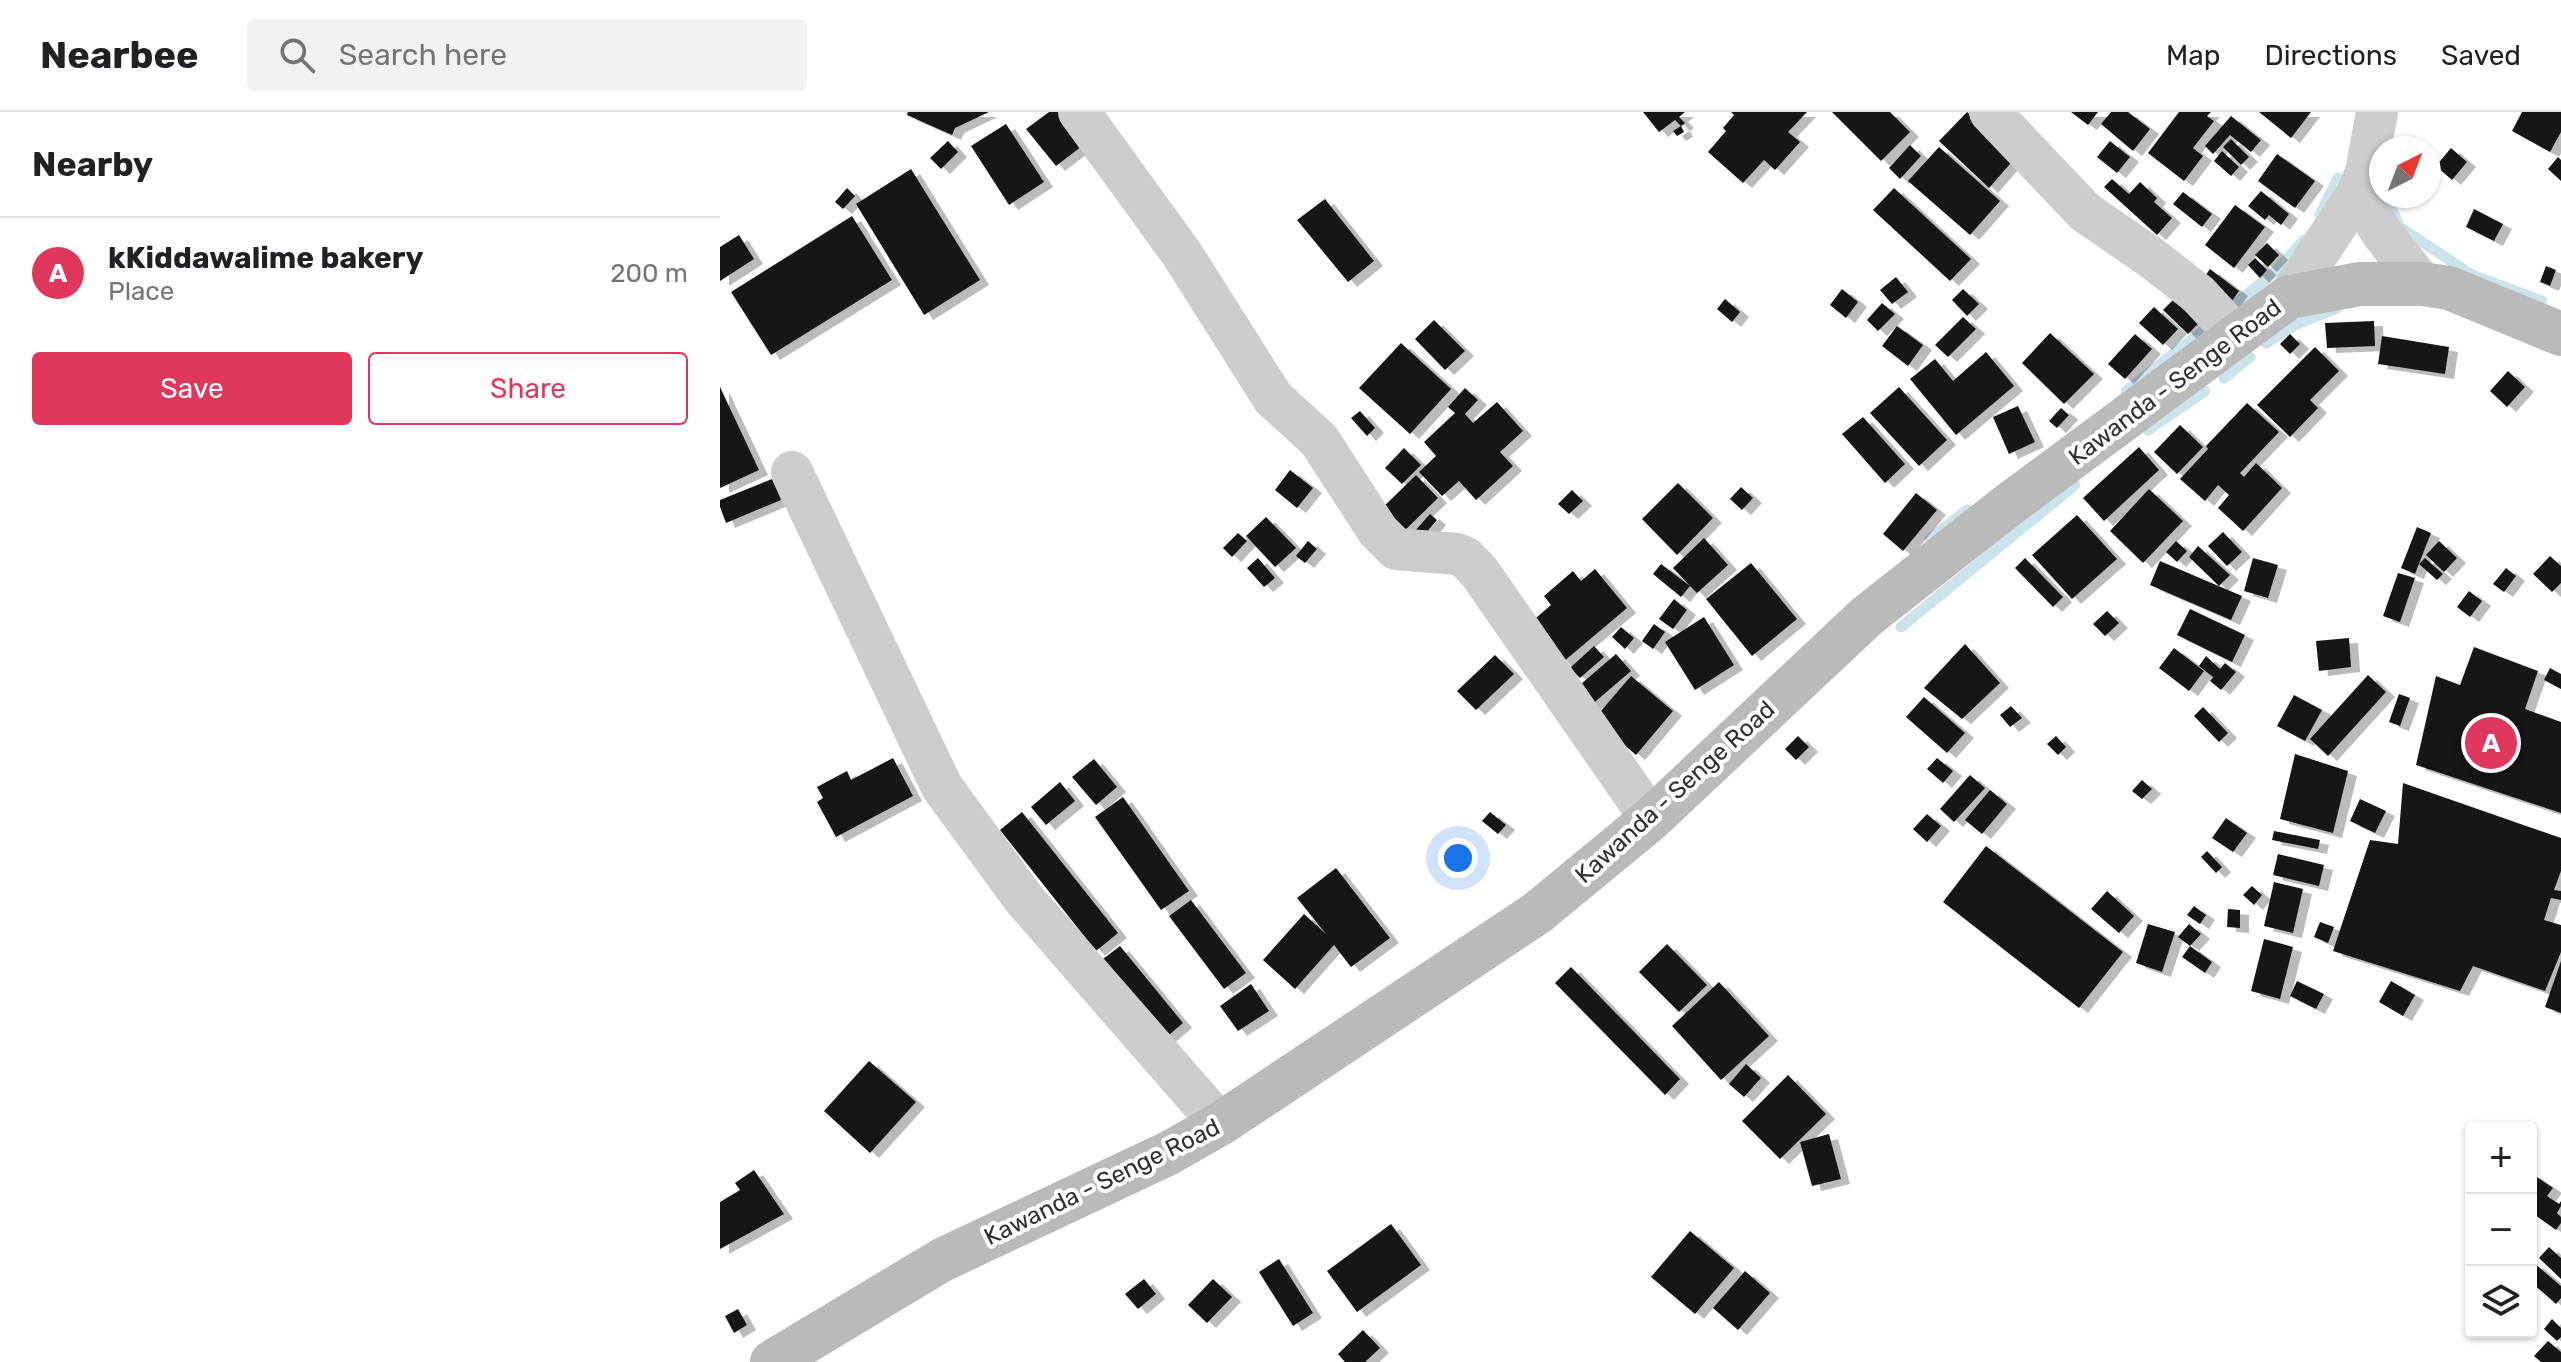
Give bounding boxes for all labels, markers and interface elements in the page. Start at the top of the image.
search box [247,19,807,91]
text: Nearbee [40,32,199,78]
icon: search [275,33,319,77]
text: Search here [339,37,507,73]
text: Map [2166,39,2220,72]
text: Directions [2264,39,2397,72]
text: Saved [2441,39,2521,72]
north arrow [2369,136,2441,208]
text: Nearby [32,144,153,185]
text: kKiddawalime bakery [108,240,423,276]
text: A [49,258,67,289]
text: 200 m [610,258,688,289]
text: Place [108,276,174,307]
street label: Kawanda - Senge Road [2063,293,2287,471]
button: Save [32,352,352,425]
button: Share [368,352,688,425]
street label: Kawanda - Senge Road [1570,695,1780,889]
pin: A [2465,713,2517,773]
your location [1438,838,1478,878]
street label: Kawanda - Senge Road [980,1113,1224,1251]
map controls [2465,1122,2537,1338]
button: + [2465,1122,2537,1194]
button: − [2465,1194,2537,1266]
button: layers [2465,1266,2537,1338]

